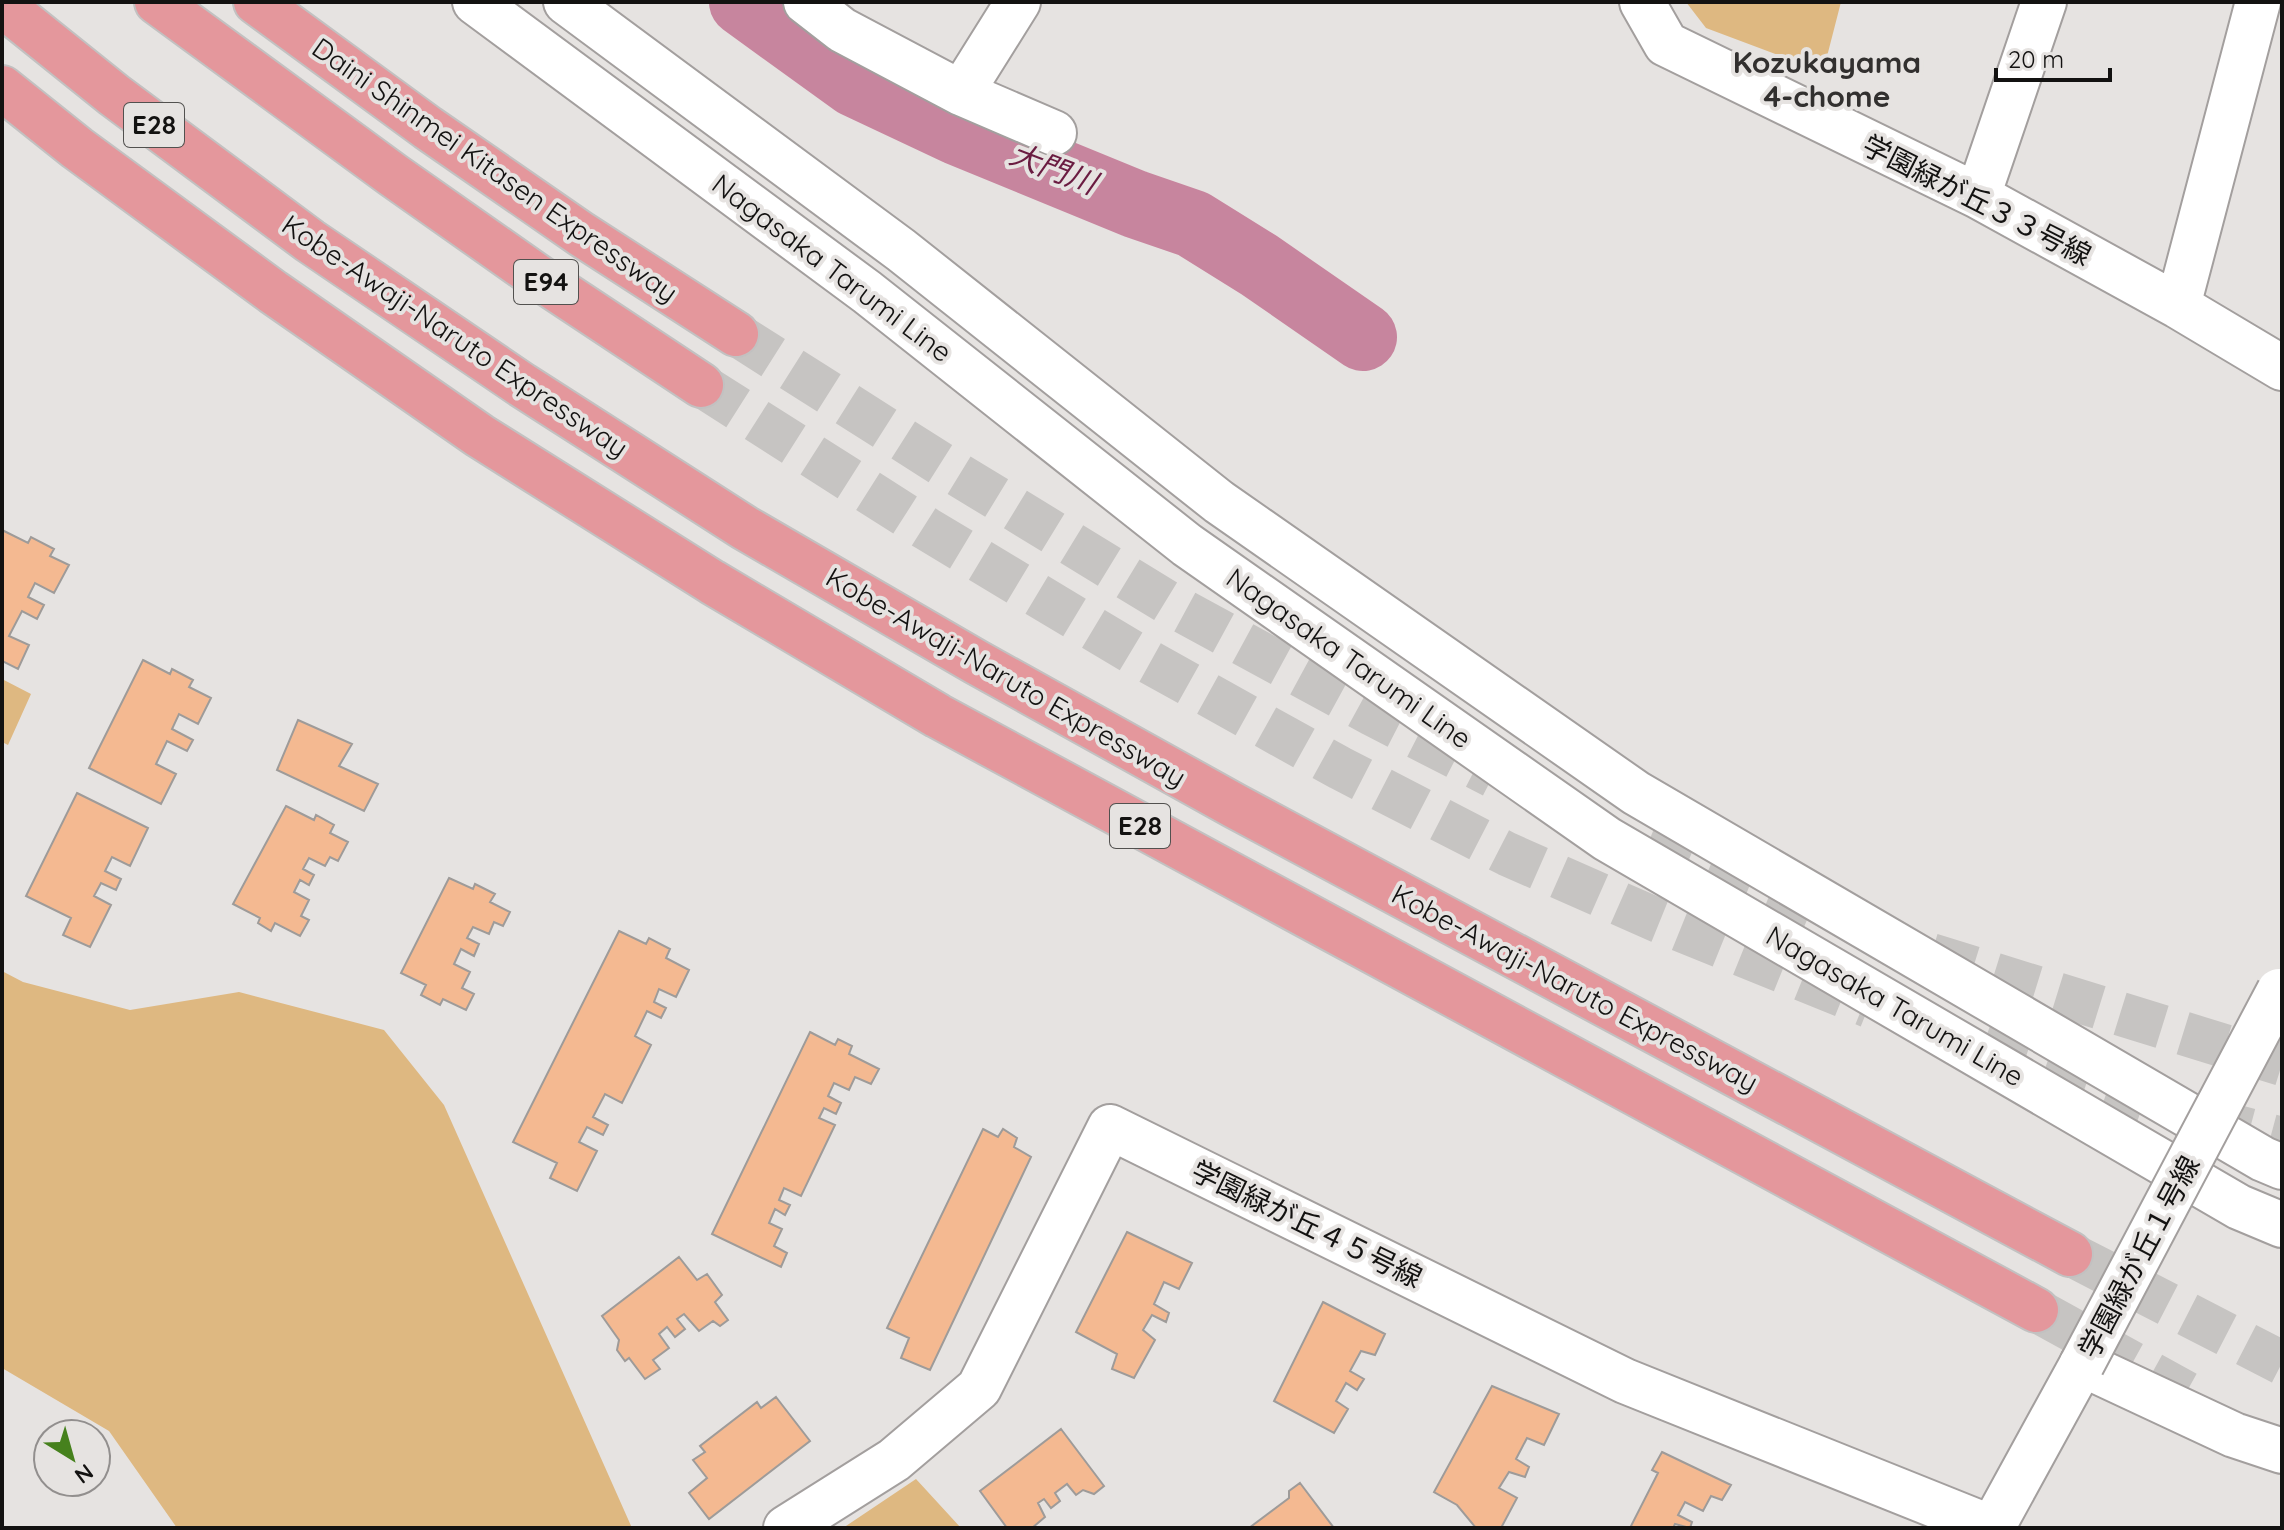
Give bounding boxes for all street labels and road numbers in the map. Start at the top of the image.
street label: Daini Shinmei Kitasen Expressway [306,29,685,310]
road number: E28 [124,103,184,147]
street label: 学園緑が丘３３号線 [1857,127,2097,272]
street label: Nagasaka Tarumi Line [705,166,959,369]
street label: Kobe-Awaji-Naruto Expressway [276,206,635,465]
road number: E94 [514,260,578,304]
street label: Kobe-Awaji-Naruto Expressway [820,559,1193,794]
street label: Nagasaka Tarumi Line [1220,560,1479,755]
road number: E28 [1110,804,1170,848]
street label: Kobe-Awaji-Naruto Expressway [1386,876,1764,1099]
street label: Nagasaka Tarumi Line [1760,918,2030,1094]
street label: 学園緑が丘１号線 [2071,1150,2207,1364]
street label: 学園緑が丘４５号線 [1186,1153,1428,1295]

